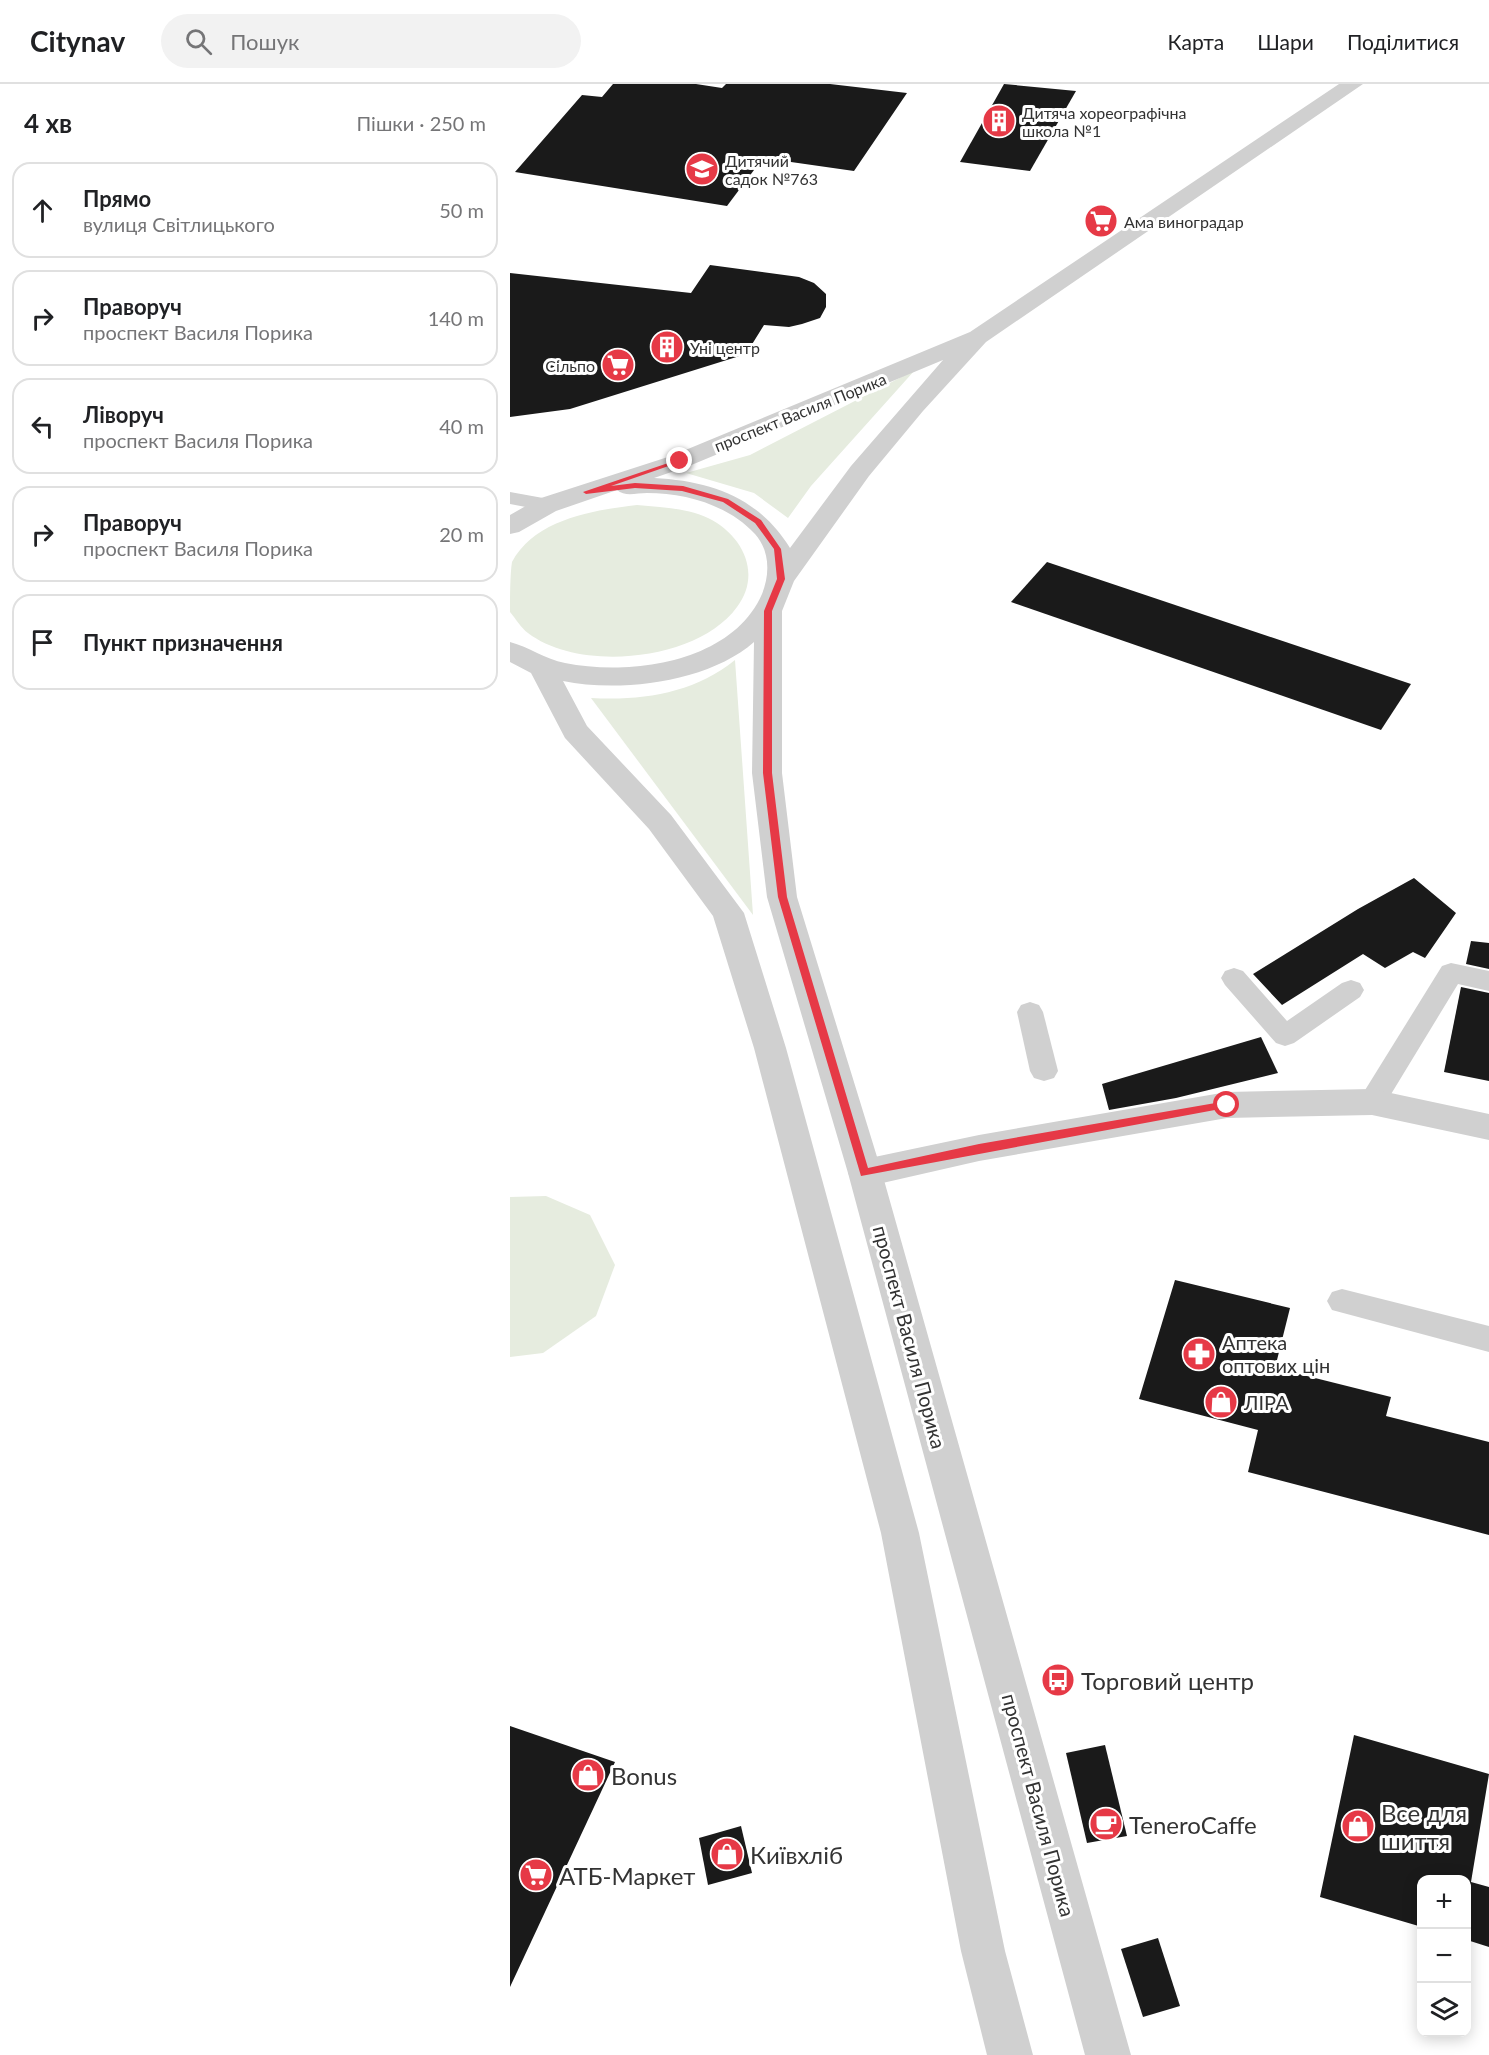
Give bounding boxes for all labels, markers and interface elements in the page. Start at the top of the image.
search box [161,14,581,68]
text: Citynav [30,24,125,58]
icon: search [182,25,215,58]
text: Пошук [230,28,299,55]
text: Карта [1168,29,1224,54]
text: Шари [1257,29,1314,54]
text: Поділитися [1347,29,1459,54]
building icon: Дитяча хореографічна школа №1 [981,103,1017,139]
place label: Дитяча хореографічна школа №1 [1022,103,1187,140]
text: 4 хв [24,107,72,139]
text: Пішки · 250 m [357,111,486,135]
school or university icon: Дитячий садок №763 [684,151,720,187]
place label: Дитячий садок №763 [725,151,818,188]
text: Прямо [83,185,151,212]
icon: ahead [26,194,59,227]
text: 50 m [439,198,484,222]
supermarket icon: Ама виноградар [1083,203,1119,239]
text: вулиця Світлицького [83,212,275,236]
place label: Ама виноградар [1124,212,1244,231]
text: Праворуч [83,293,182,320]
icon: right [26,302,59,335]
text: 140 m [428,306,484,330]
text: проспект Василя Порика [83,320,313,344]
building icon: Уні центр [649,329,685,365]
place label: Уні центр [690,338,760,357]
supermarket icon: Сільпо [600,347,636,383]
place label: Сільпо [545,356,595,375]
street label: проспект Василя Порика [711,369,889,455]
text: Ліворуч [83,401,164,428]
icon: left [26,410,59,443]
text: 40 m [439,414,484,438]
text: проспект Василя Порика [83,428,313,452]
route end [666,447,692,473]
text: Праворуч [83,509,182,536]
icon: right [26,518,59,551]
text: 20 m [439,522,484,546]
text: проспект Василя Порика [83,536,313,560]
icon: arrive [26,626,59,659]
text: Пункт призначення [83,629,283,656]
route start [1213,1091,1239,1117]
street label: проспект Василя Порика [869,1223,951,1451]
place label: Аптека оптових цін [1222,1330,1330,1377]
pharmacy icon: Аптека оптових цін [1181,1336,1217,1372]
shop icon: ЛІРА [1203,1384,1239,1420]
place label: ЛІРА [1243,1390,1289,1414]
bus stop icon: Торговий центр [1040,1662,1076,1698]
place label: Торговий центр [1081,1666,1254,1695]
street label: проспект Василя Порика [998,1691,1080,1919]
shop icon: Bonus [570,1757,606,1793]
place label: Bonus [611,1761,677,1790]
place label: Все для шиття [1381,1798,1467,1855]
cafe icon: TeneroCaffe [1088,1806,1124,1842]
shop icon: Все для шиття [1340,1808,1376,1844]
place label: TeneroCaffe [1129,1810,1257,1839]
shop icon: Київхліб [709,1836,745,1872]
place label: Київхліб [750,1840,843,1869]
supermarket icon: АТБ-Маркет [518,1857,554,1893]
place label: АТБ-Маркет [559,1861,695,1890]
map controls [1417,1875,1471,2037]
button: + [1417,1875,1471,1929]
button: − [1417,1929,1471,1983]
button: layers [1417,1983,1471,2037]

